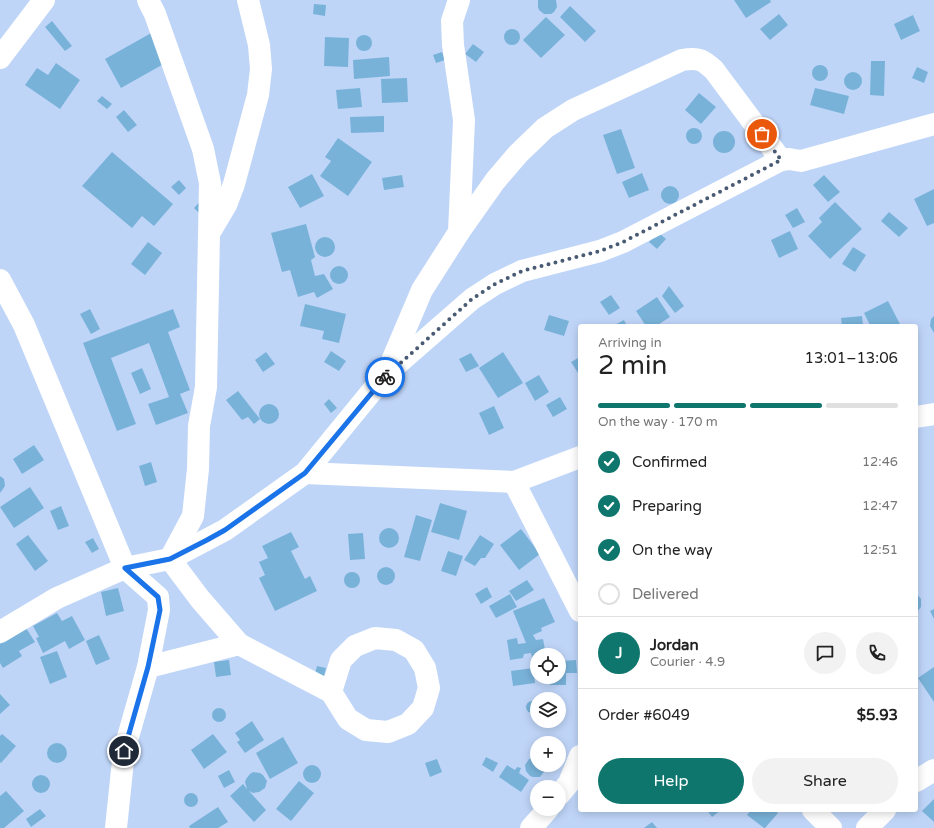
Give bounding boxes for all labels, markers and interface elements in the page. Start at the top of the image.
pin [745,117,779,151]
icon: bag [751,123,773,145]
text: Arriving in [598,335,662,351]
text: 13:01–13:06 [805,349,898,367]
text: 2 min [598,350,667,381]
courier [365,357,405,397]
icon: bike [374,366,396,388]
text: On the way · 170 m [598,414,718,430]
icon: check [598,451,620,473]
text: Confirmed [632,453,707,471]
text: 12:46 [862,454,898,470]
icon: check [598,495,620,517]
text: Preparing [632,497,702,515]
text: 12:47 [862,498,898,514]
icon: check [598,539,620,561]
text: On the way [632,541,712,559]
text: 12:51 [862,542,898,558]
text: Delivered [632,585,699,603]
button: chat [804,632,846,674]
button: phone [856,632,898,674]
text: Jordan [650,636,699,654]
text: J [616,644,623,662]
map controls [530,648,566,816]
button: locate [530,648,566,684]
text: Courier · 4.9 [650,654,725,670]
button: layers [530,692,566,728]
text: Order #6049 [598,706,690,724]
text: $5.93 [857,706,898,724]
pin [107,734,141,768]
button: + [530,736,566,772]
icon: home [113,740,135,762]
button: Help [598,758,744,804]
button: Share [752,758,898,804]
button: − [530,780,566,816]

